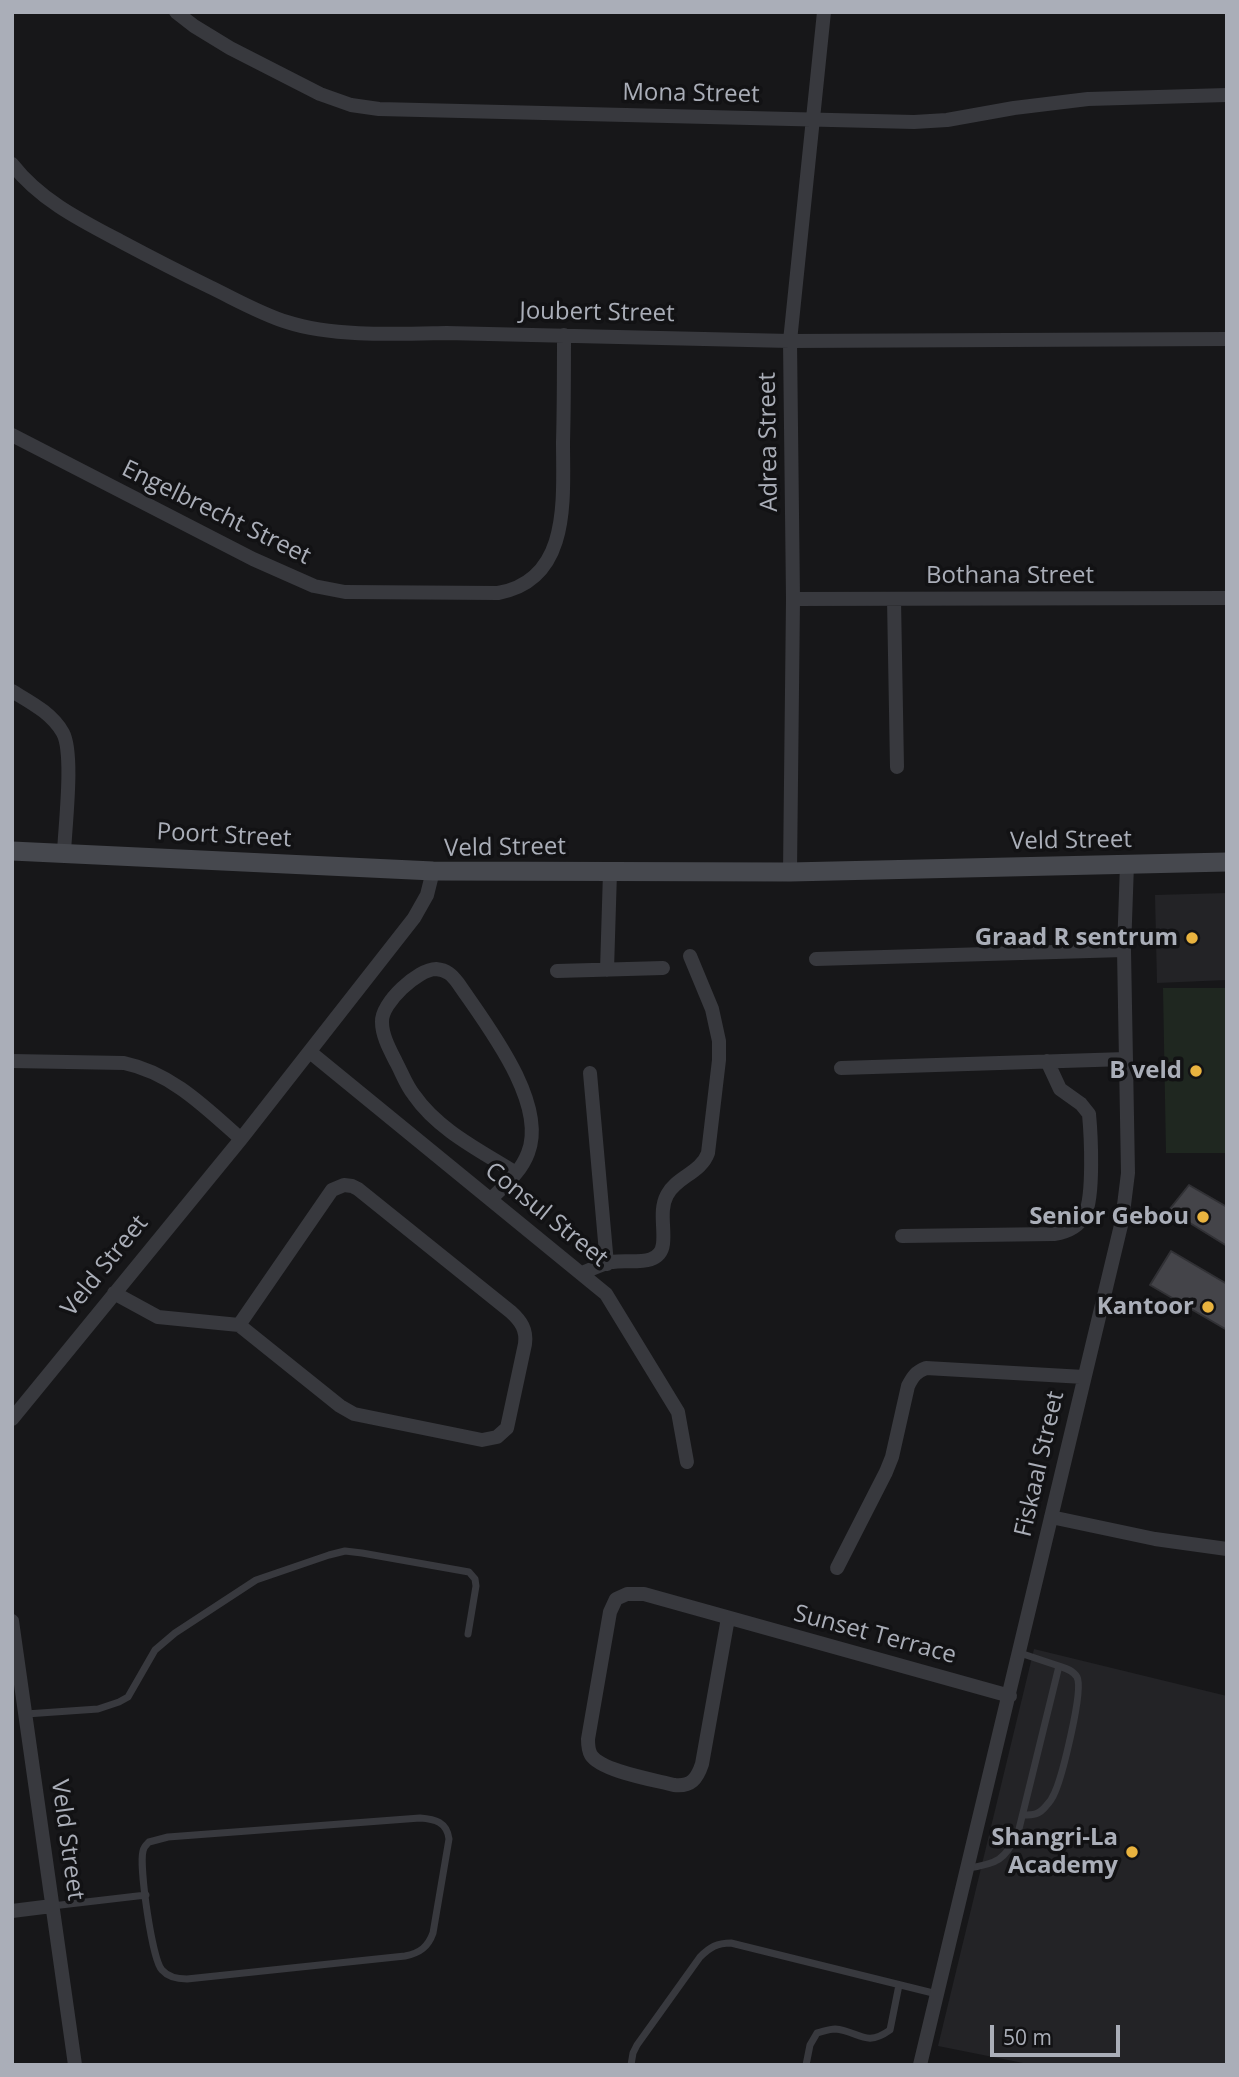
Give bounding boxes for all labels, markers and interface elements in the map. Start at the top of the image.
street label: Mona Street [622,78,760,110]
street label: Joubert Street [519,297,675,329]
street label: Adrea Street [753,372,785,512]
street label: Engelbrecht Street [117,455,315,571]
street label: Bothana Street [926,562,1094,590]
street label: Poort Street [156,818,292,854]
street label: Veld Street [1010,826,1132,856]
street label: Veld Street [444,833,566,863]
place label: Graad R sentrum [975,924,1178,952]
marker: Graad R sentrum [1184,930,1200,946]
place label: B veld [1109,1057,1182,1085]
marker: B veld [1188,1063,1204,1079]
street label: Consul Street [479,1157,613,1273]
place label: Senior Gebou [1029,1203,1189,1231]
marker: Senior Gebou [1195,1209,1211,1225]
street label: Veld Street [55,1210,155,1322]
place label: Kantoor [1097,1293,1194,1321]
marker: Kantoor [1200,1299,1216,1315]
street label: Fiskaal Street [1009,1388,1071,1540]
street label: Sunset Terrace [791,1599,959,1671]
street label: Veld Street [44,1778,90,1902]
place label: Shangri-La Academy [991,1824,1118,1880]
marker: Shangri-La Academy [1124,1844,1140,1860]
scale bar [994,2010,1124,2054]
text: 50 m [1003,2023,1052,2051]

